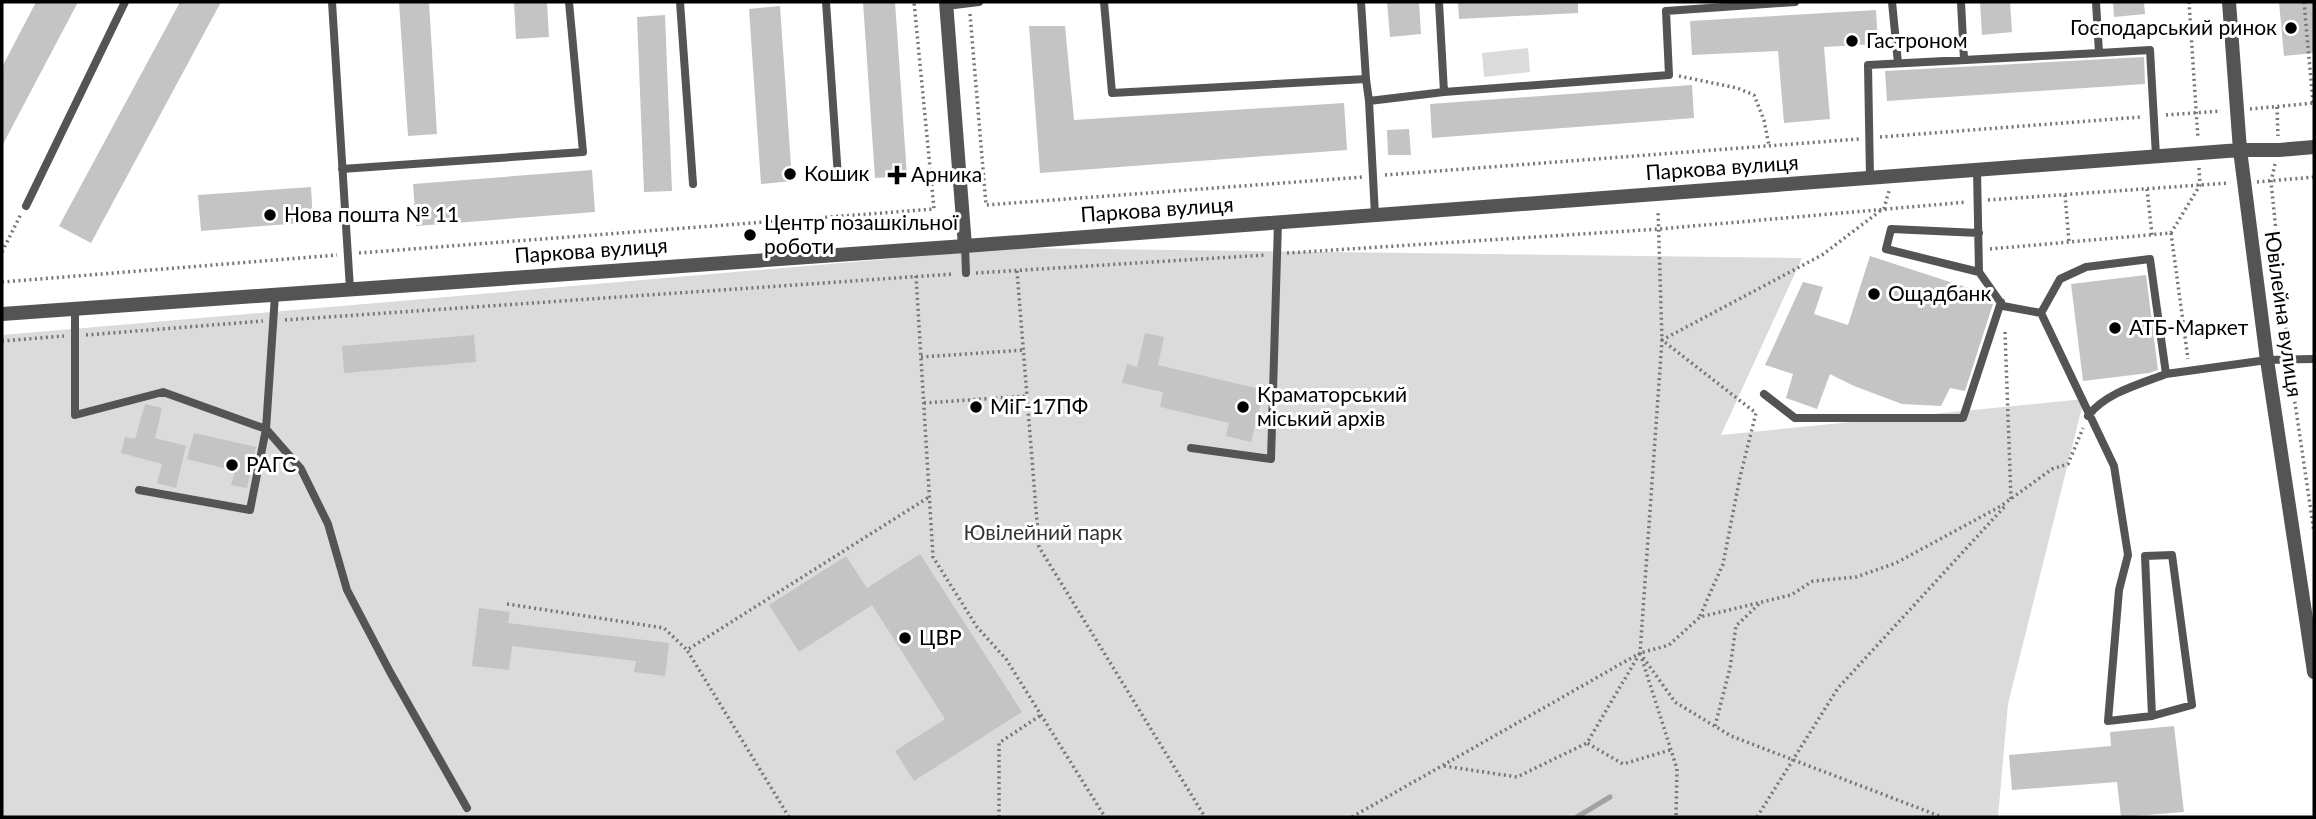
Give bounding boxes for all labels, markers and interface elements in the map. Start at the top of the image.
place label: Господарський ринок [2070,14,2277,39]
marker: Господарський ринок [2283,20,2299,36]
place label: Гастроном [1866,27,1967,52]
marker: Гастроном [1844,33,1860,49]
street label: Паркова вулиця [1645,149,1799,184]
place label: Кошик [804,160,870,185]
place label: Арника [911,161,982,186]
marker: Кошик [782,166,798,182]
marker: Арника [889,167,905,183]
street label: Паркова вулиця [1080,191,1234,226]
place label: Нова пошта № 11 [284,201,459,226]
marker: Нова пошта № 11 [262,207,278,223]
place label: Центр позашкільної роботи [764,209,959,258]
marker: Центр позашкільної роботи [742,227,758,243]
street label: Ювілейна вулиця [2260,229,2309,399]
street label: Паркова вулиця [514,232,668,267]
place label: Ощадбанк [1888,280,1991,305]
marker: Ощадбанк [1866,286,1882,302]
place label: АТБ-Маркет [2129,314,2249,339]
marker: АТБ-Маркет [2107,320,2123,336]
place label: Краматорський міський архів [1257,381,1407,430]
place label: МіГ-17ПФ [990,393,1088,418]
marker: МіГ-17ПФ [968,399,984,415]
marker: Краматорський міський архів [1235,399,1251,415]
place label: РАГС [246,451,296,476]
marker: РАГС [224,457,240,473]
park label: Ювілейний парк [964,519,1123,544]
place label: ЦВР [919,624,962,649]
marker: ЦВР [897,630,913,646]

